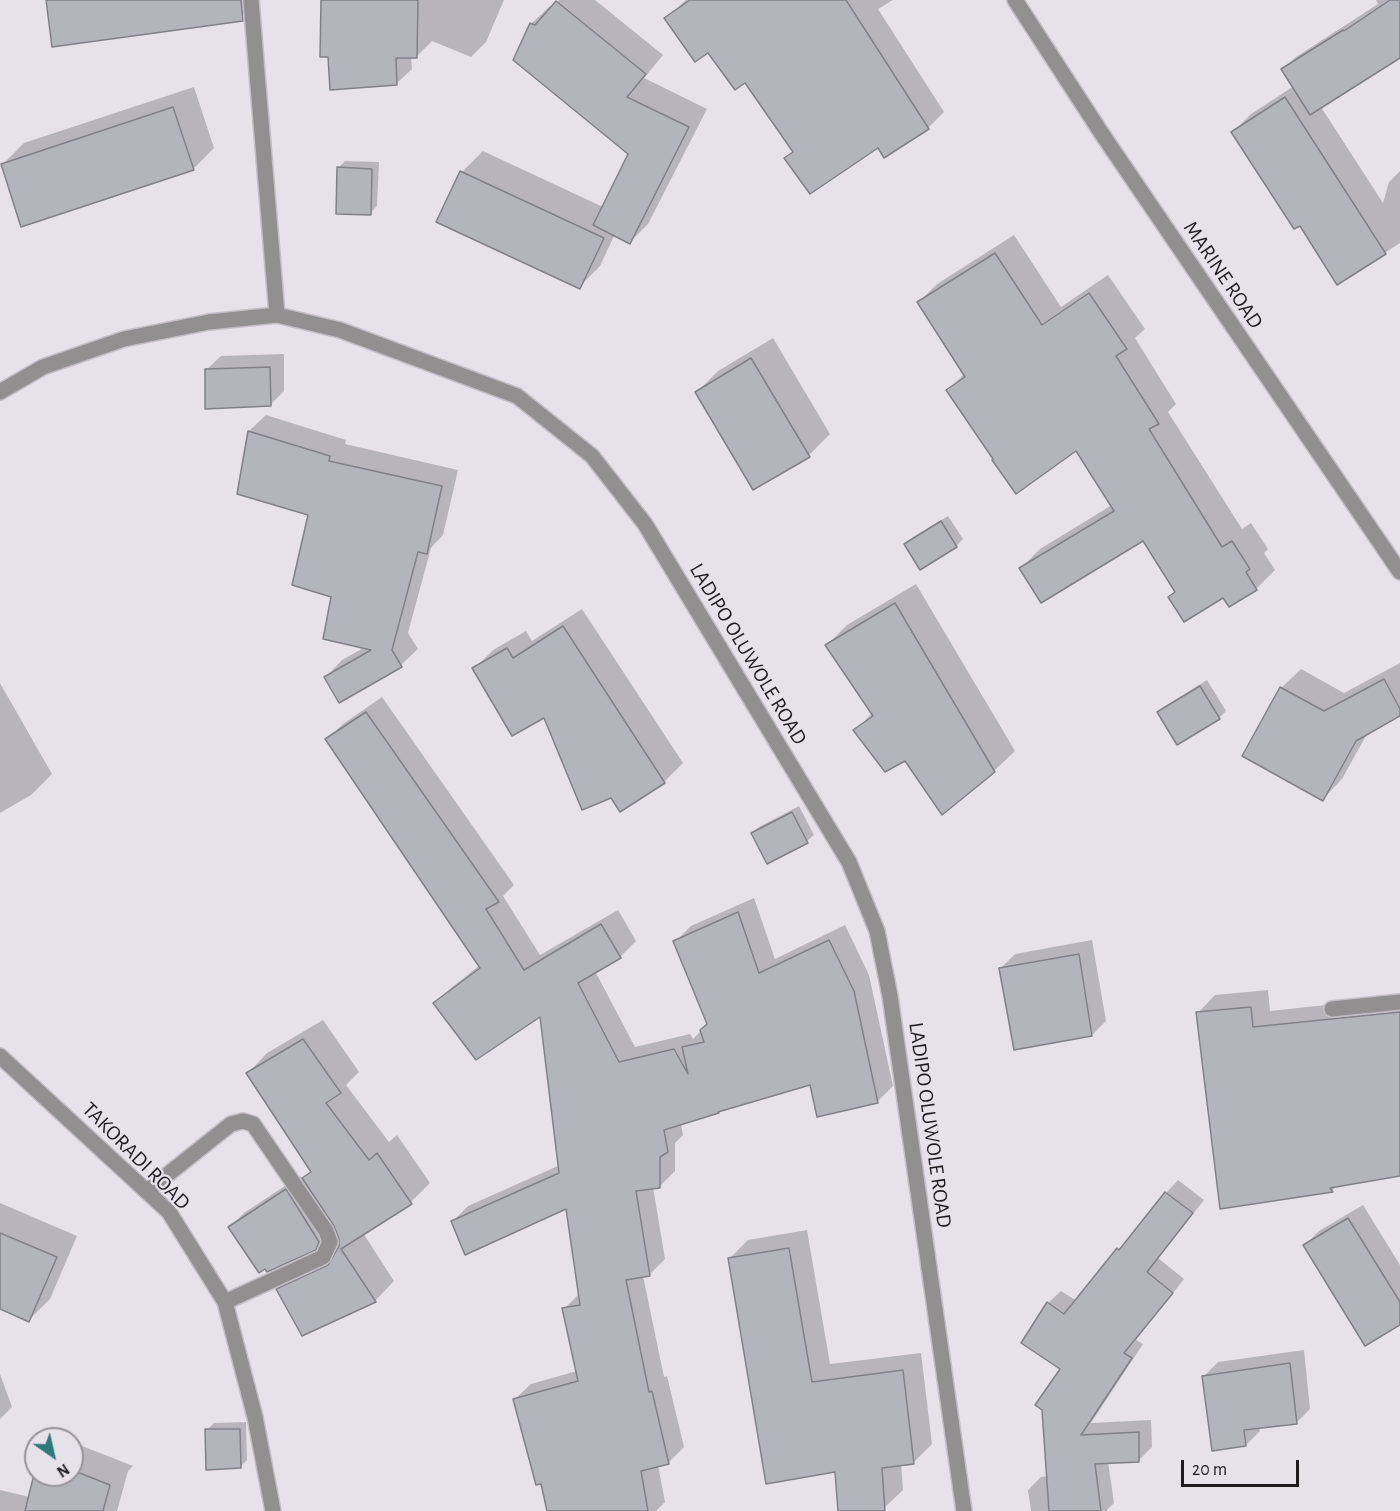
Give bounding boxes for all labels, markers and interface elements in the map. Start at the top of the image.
street label: MARINE ROAD [1178,217,1268,333]
street label: LADIPO OLUWOLE ROAD [684,559,812,749]
street label: LADIPO OLUWOLE ROAD [903,1021,957,1229]
street label: TAKORADI ROAD [77,1097,195,1215]
north arrow [24,1427,84,1487]
scale bar [1184,1448,1302,1486]
text: N [54,1461,72,1480]
text: 20 m [1192,1461,1227,1479]

